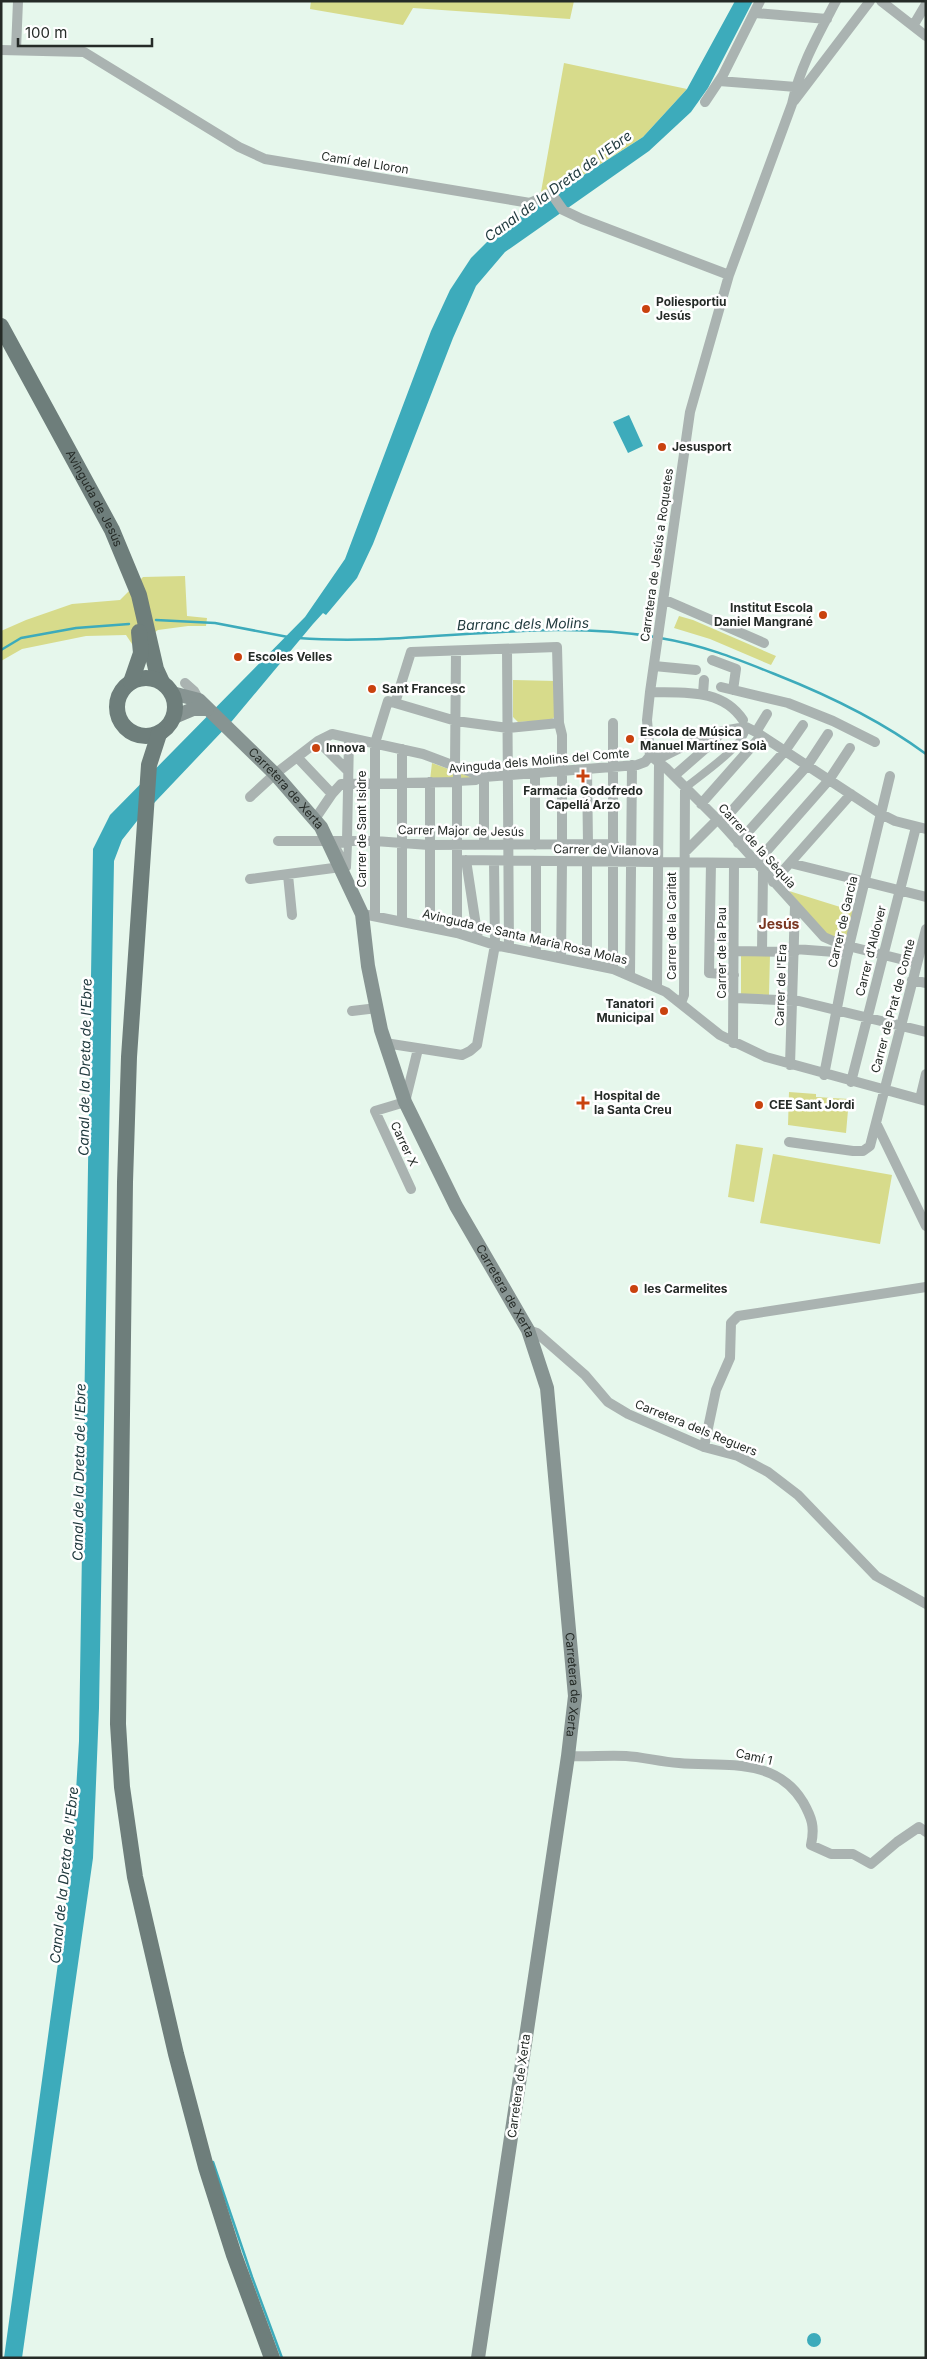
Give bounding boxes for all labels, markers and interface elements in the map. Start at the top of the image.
scale bar [18,15,151,47]
text: 100 m [25,23,67,42]
water label: Canal de la Dreta de l'Ebre [481,126,635,245]
street label: Camí del Lloron [320,148,410,177]
place label: Poliesportiu Jesús [656,294,727,323]
marker: Poliesportiu Jesús [640,303,652,315]
place label: Jesusport [672,439,732,454]
marker: Jesusport [656,441,668,453]
street label: Avinguda de Jesús [63,447,126,549]
street label: Carretera de Jesús a Roquetes [637,467,676,643]
place label: Institut Escola Daniel Mangrané [714,600,813,629]
marker: Institut Escola Daniel Mangrané [817,609,829,621]
water label: Barranc dels Molins [457,614,589,633]
place label: Escoles Velles [248,649,332,664]
marker: Escoles Velles [232,651,244,663]
place label: Sant Francesc [382,681,466,696]
marker: Sant Francesc [366,683,378,695]
place label: Escola de Música Manuel Martínez Solà [640,724,767,753]
marker: Escola de Música Manuel Martínez Solà [624,733,636,745]
place label: Innova [326,740,366,755]
marker: Innova [310,742,322,754]
street label: Carretera de Xerta [245,744,327,832]
street label: Avinguda dels Molins del Comte [448,745,630,776]
street label: Carrer de Sant Isidre [354,770,369,888]
marker: Farmacia Godofredo Capellá Arzo [577,770,589,782]
place label: Farmacia Godofredo Capellá Arzo [523,783,643,812]
street label: Carrer de la Sèquia [715,800,799,891]
street label: Carrer Major de Jesús [398,822,524,839]
street label: Carrer de Vilanova [553,841,659,858]
street label: Carrer de la Caritat [664,872,679,980]
street label: Carrer de Garcia [825,875,860,969]
street label: Carrer d'Aldover [852,904,889,998]
street label: Avinguda de Santa Maria Rosa Molas [421,906,629,967]
street label: Carrer de la Pau [714,907,729,999]
district label: Jesús [759,915,800,932]
street label: Carrer de Prat de Comte [867,937,918,1075]
street label: Carrer de l'Era [772,944,789,1026]
water label: Canal de la Dreta de l'Ebre [74,978,95,1156]
place label: Tanatori Municipal [596,996,654,1025]
marker: Tanatori Municipal [658,1005,670,1017]
place label: Hospital de la Santa Creu [594,1088,672,1117]
marker: Hospital de la Santa Creu [576,1096,590,1110]
place label: CEE Sant Jordi [769,1097,855,1112]
marker: CEE Sant Jordi [753,1099,765,1111]
street label: Carrer X [388,1119,421,1169]
street label: Carretera de Xerta [473,1242,538,1339]
place label: les Carmelites [644,1281,728,1296]
marker: les Carmelites [628,1283,640,1295]
water label: Canal de la Dreta de l'Ebre [68,1383,89,1561]
street label: Carretera dels Reguers [633,1396,760,1459]
street label: Carretera de Xerta [562,1632,583,1738]
street label: Camí 1 [734,1745,774,1768]
water label: Canal de la Dreta de l'Ebre [46,1786,81,1964]
street label: Carretera de Xerta [504,2033,533,2139]

